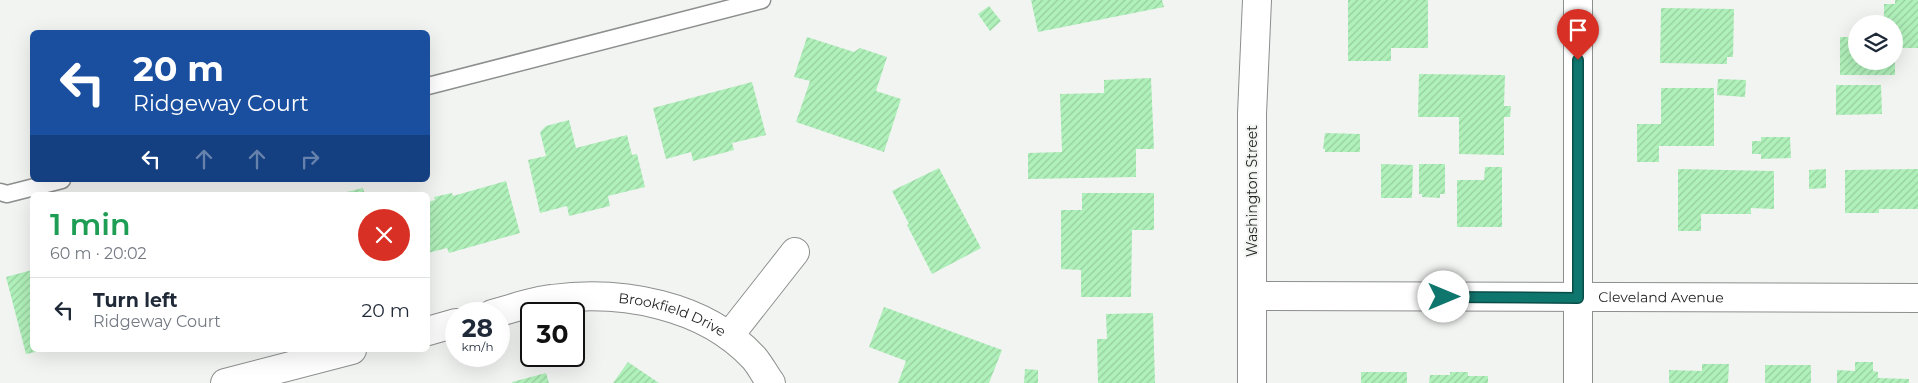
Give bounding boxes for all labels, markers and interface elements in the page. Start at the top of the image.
pin [1557,9,1599,60]
map controls [1848,15,1903,70]
button: layers [1848,15,1903,70]
icon: arrive [1564,16,1592,44]
text: 20 m [133,47,224,90]
icon: left [50,50,115,115]
text: Ridgeway Court [133,90,309,117]
street label: Washington Street [1243,125,1261,257]
icon: left [137,145,165,173]
icon: ahead [190,145,218,173]
icon: ahead [243,145,271,173]
icon: right [296,145,324,173]
text: 1 min [50,206,131,243]
button: close [358,209,410,261]
text: 60 m · 20:02 [50,244,147,263]
position arrow [1417,270,1469,322]
street label: Cleveland Avenue [1598,288,1724,306]
text: Turn left [93,289,178,312]
street label: Brookfield Drive [618,289,729,340]
icon: left [50,296,78,324]
text: 20 m [362,299,410,322]
speed limit sign: 30 [520,302,585,367]
text: Ridgeway Court [93,312,221,331]
text: 28 [462,313,493,343]
text: km/h [461,339,494,354]

